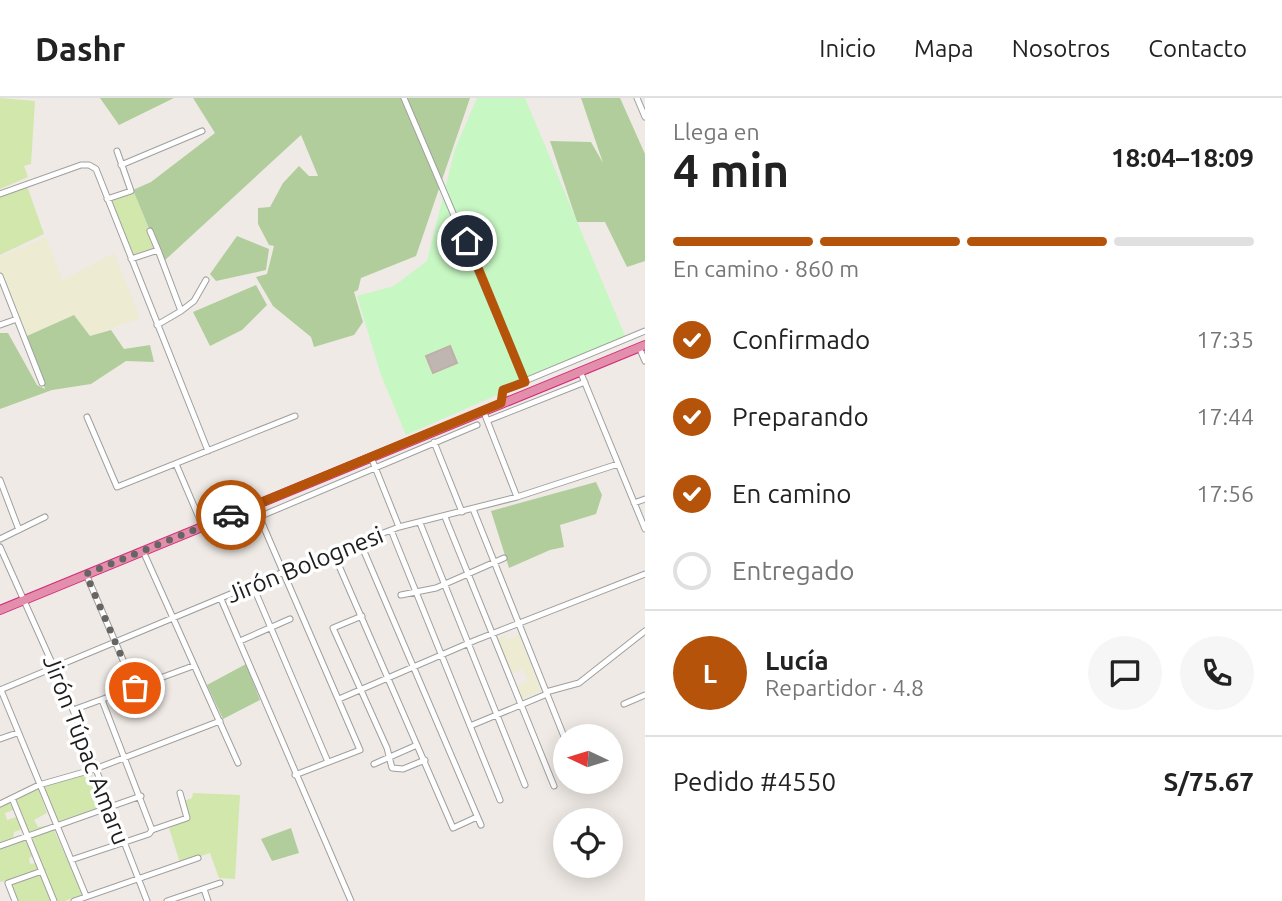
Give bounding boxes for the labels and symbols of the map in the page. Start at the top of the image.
pin [437,211,497,271]
courier [196,480,266,550]
street label: Jirón Bolognesi [223,521,387,608]
street label: Jirón Túpac Amaru [38,651,135,848]
pin [105,658,165,718]
north arrow [553,724,623,794]

